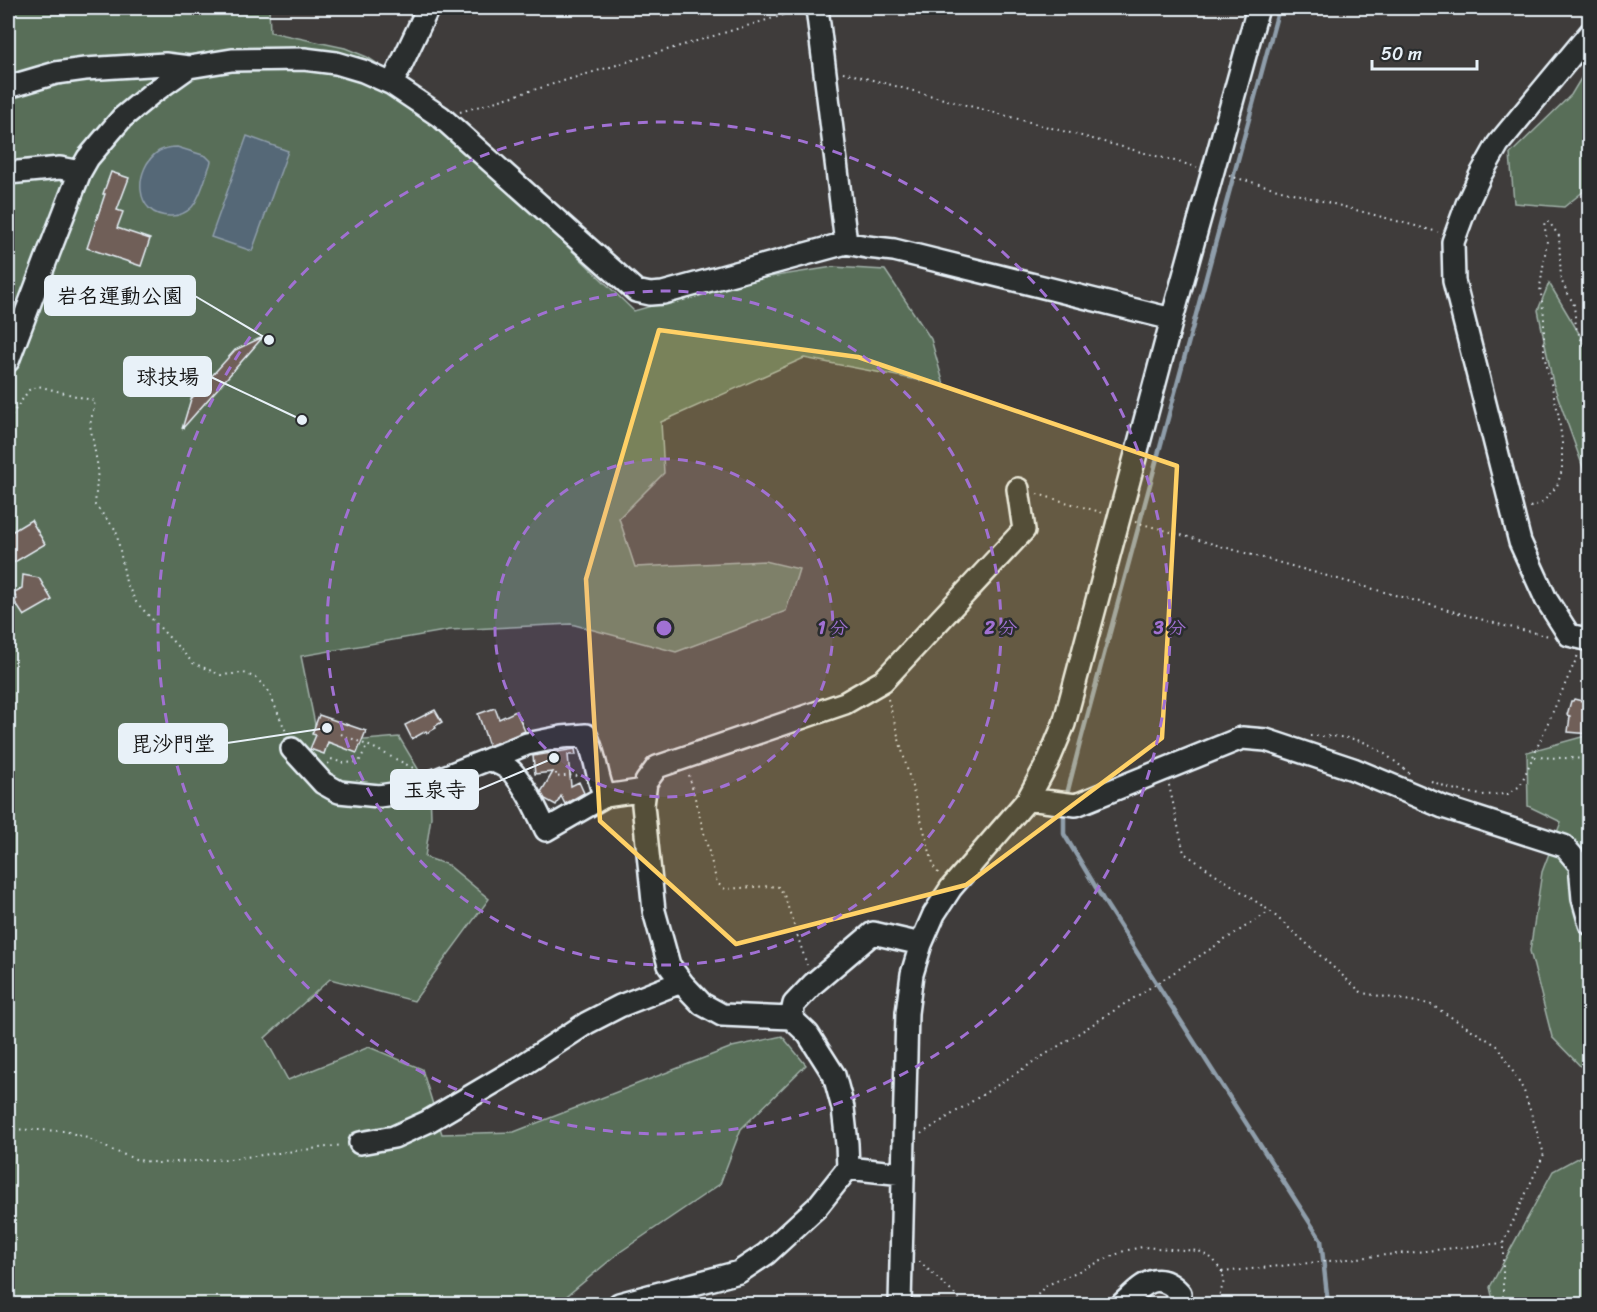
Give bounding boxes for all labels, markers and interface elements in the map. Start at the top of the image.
scale bar [1372,33,1477,71]
text: 50 m [1381,38,1422,70]
callout: 岩名運動公園 [45,276,195,315]
text: 岩名運動公園 [57,277,183,315]
callout: 球技場 [124,357,211,396]
text: 球技場 [137,358,200,396]
text: 1 分 [818,612,848,644]
text: 2 分 [983,612,1018,644]
text: 3 分 [1153,612,1186,644]
centre of rings [654,618,674,638]
callout: 毘沙門堂 [119,724,227,763]
text: 毘沙門堂 [131,725,215,763]
callout: 玉泉寺 [391,770,478,809]
text: 玉泉寺 [404,771,467,809]

